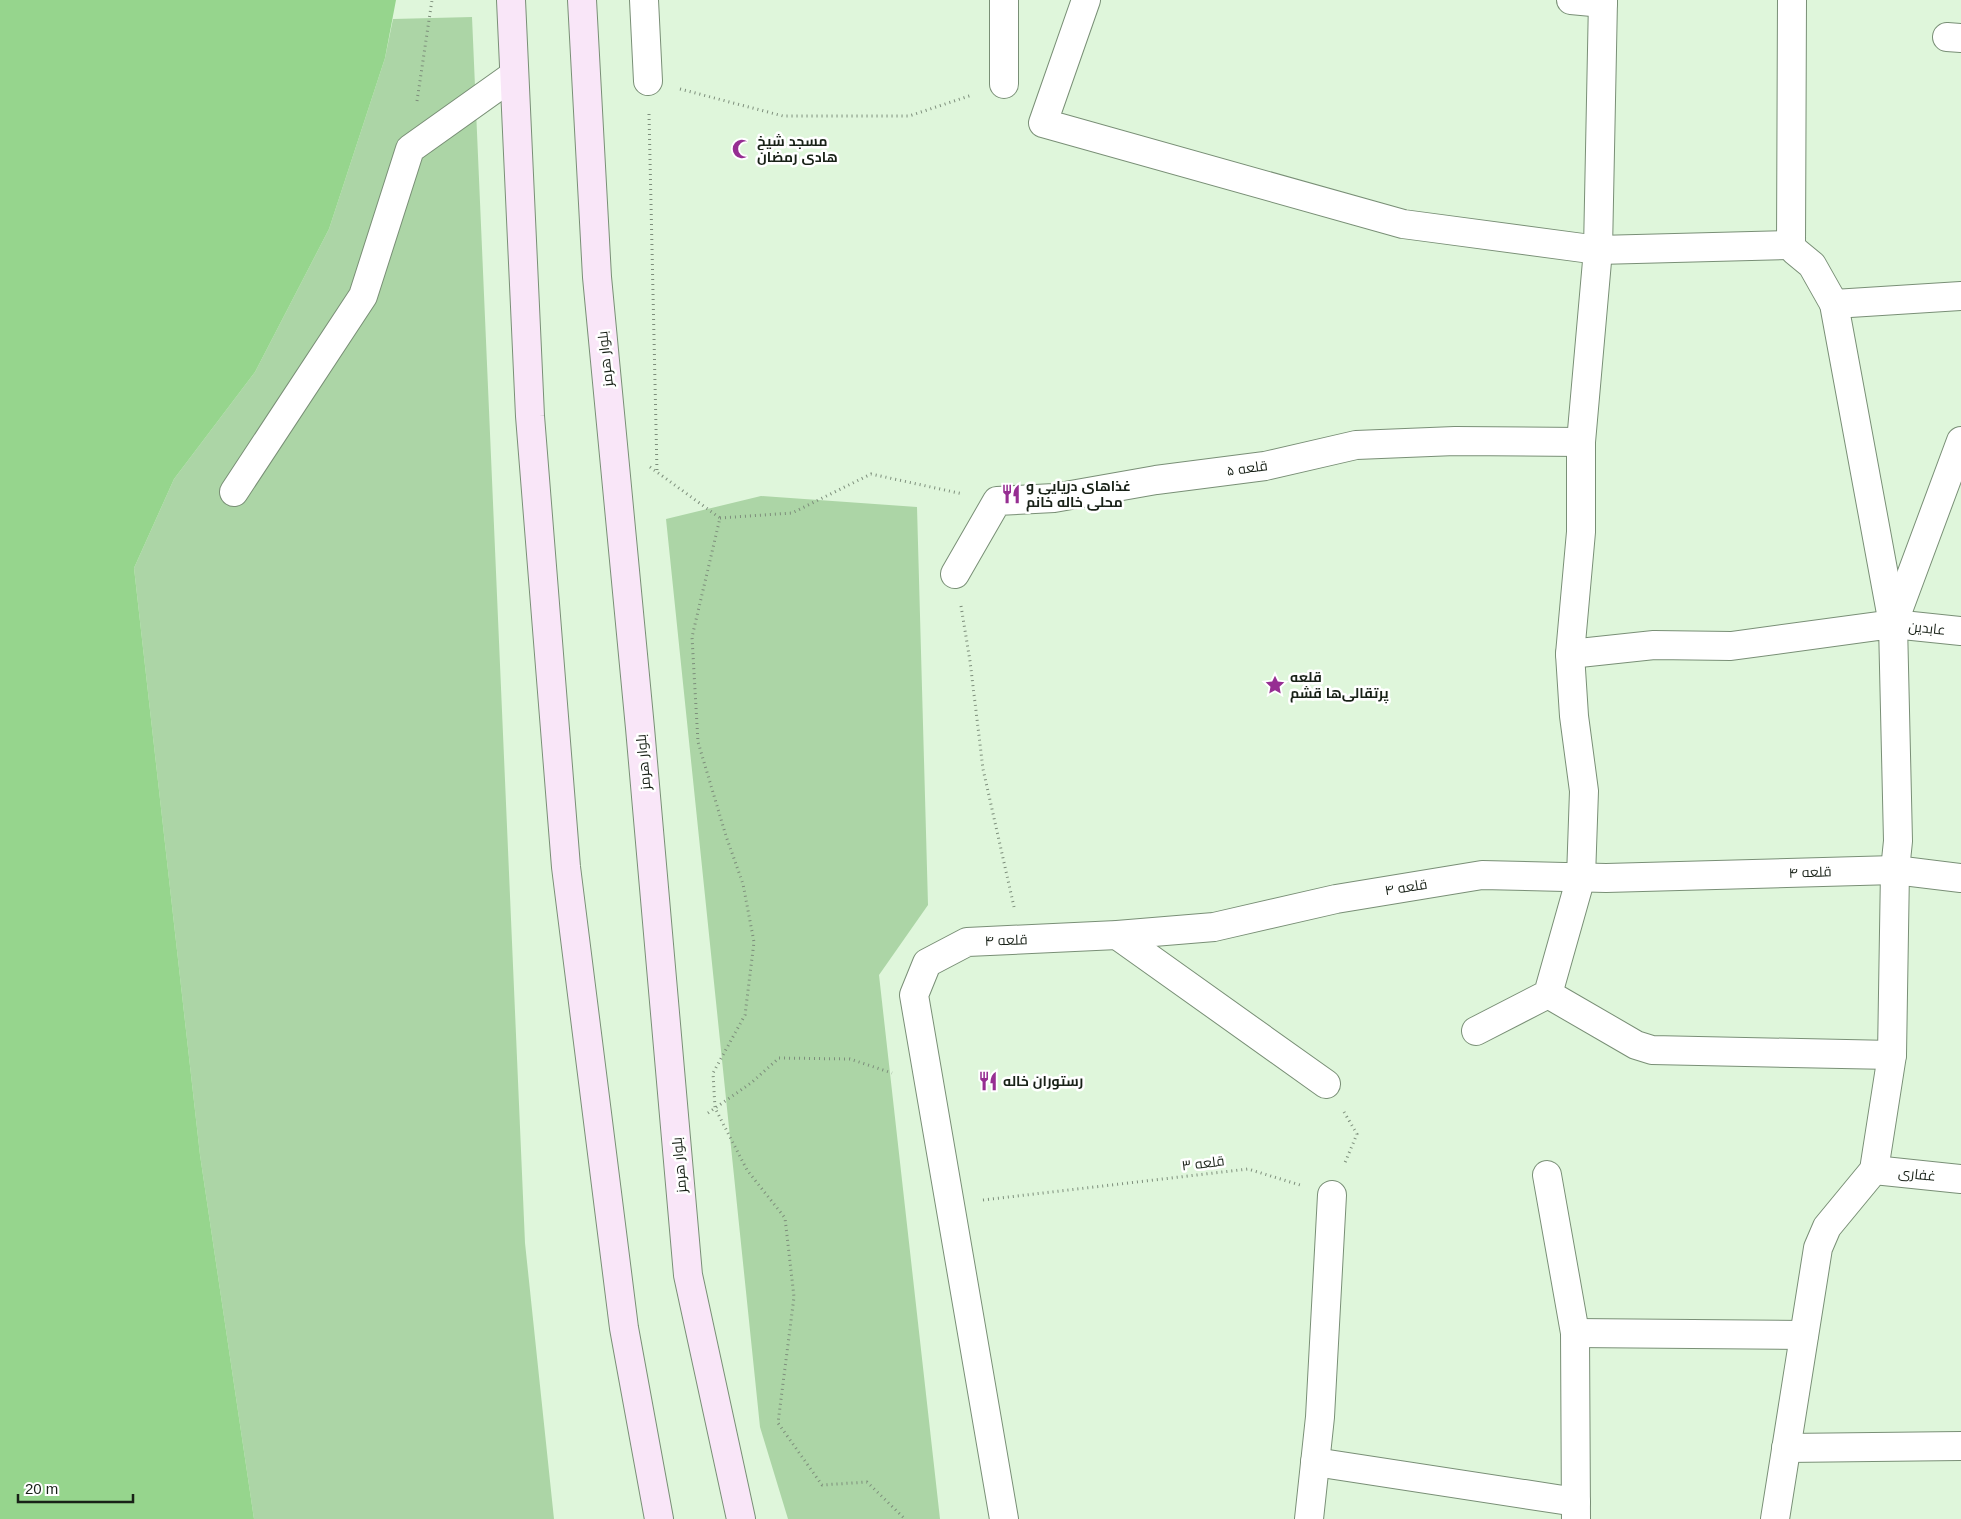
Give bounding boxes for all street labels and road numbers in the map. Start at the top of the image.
street label: بلوار هرمز [594,330,616,389]
street label: قلعه ۵ [1225,457,1269,479]
street label: عابدین [1908,618,1946,638]
street label: بلوار هرمز [633,733,653,792]
street label: قلعه ۴ [1788,863,1832,881]
street label: قلعه ۴ [1384,876,1428,898]
street label: قلعه ۴ [984,931,1028,949]
street label: بلوار هرمز [669,1136,689,1195]
street label: قلعه ۳ [1181,1152,1225,1174]
street label: غفاری [1897,1164,1937,1184]

